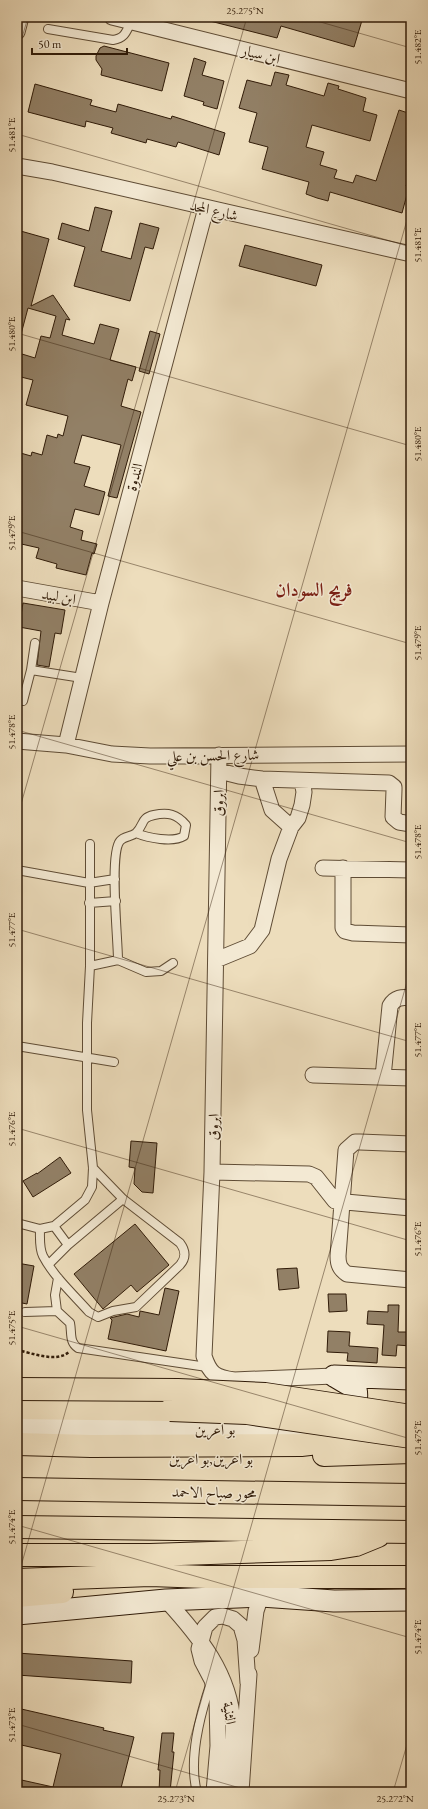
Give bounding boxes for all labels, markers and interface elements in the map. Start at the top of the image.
text: 25.275°N [226,4,264,17]
text: 51.482°E [411,29,424,64]
scale bar [32,30,127,56]
text: 50 m [38,36,62,52]
street label: ابن سيار [238,40,282,68]
text: 51.481°E [5,117,18,152]
street label: شارع المجد [187,195,240,229]
text: 51.481°E [411,227,424,262]
text: 51.480°E [5,316,18,351]
text: 51.480°E [411,426,424,461]
street label: الندوة [121,461,147,493]
text: 51.479°E [5,515,18,550]
district label: فريج السودان [275,577,353,606]
street label: ابن لبيد [40,584,78,608]
text: 51.479°E [411,625,424,660]
text: 51.478°E [5,714,18,749]
street label: شارع الحسن بن علي [167,745,260,770]
street label: ابروق [208,789,228,817]
text: 51.478°E [411,824,424,859]
text: 51.477°E [5,912,18,947]
text: 51.477°E [411,1022,424,1057]
text: 51.476°E [5,1111,18,1146]
street label: ابروق [203,1113,223,1141]
text: 51.476°E [411,1221,424,1256]
text: 51.475°E [5,1310,18,1345]
street label: بو اعرين [195,1419,236,1441]
text: 51.475°E [411,1420,424,1455]
street label: بو اعرين,بو اعرين [169,1449,253,1470]
street label: محور صباح الاحمد [171,1482,256,1506]
text: 51.474°E [5,1509,18,1544]
text: 51.474°E [411,1619,424,1654]
street label: الثنية [219,1701,241,1725]
text: 51.473°E [5,1707,18,1742]
text: 25.273°N [157,1792,195,1805]
text: 25.272°N [376,1792,414,1805]

